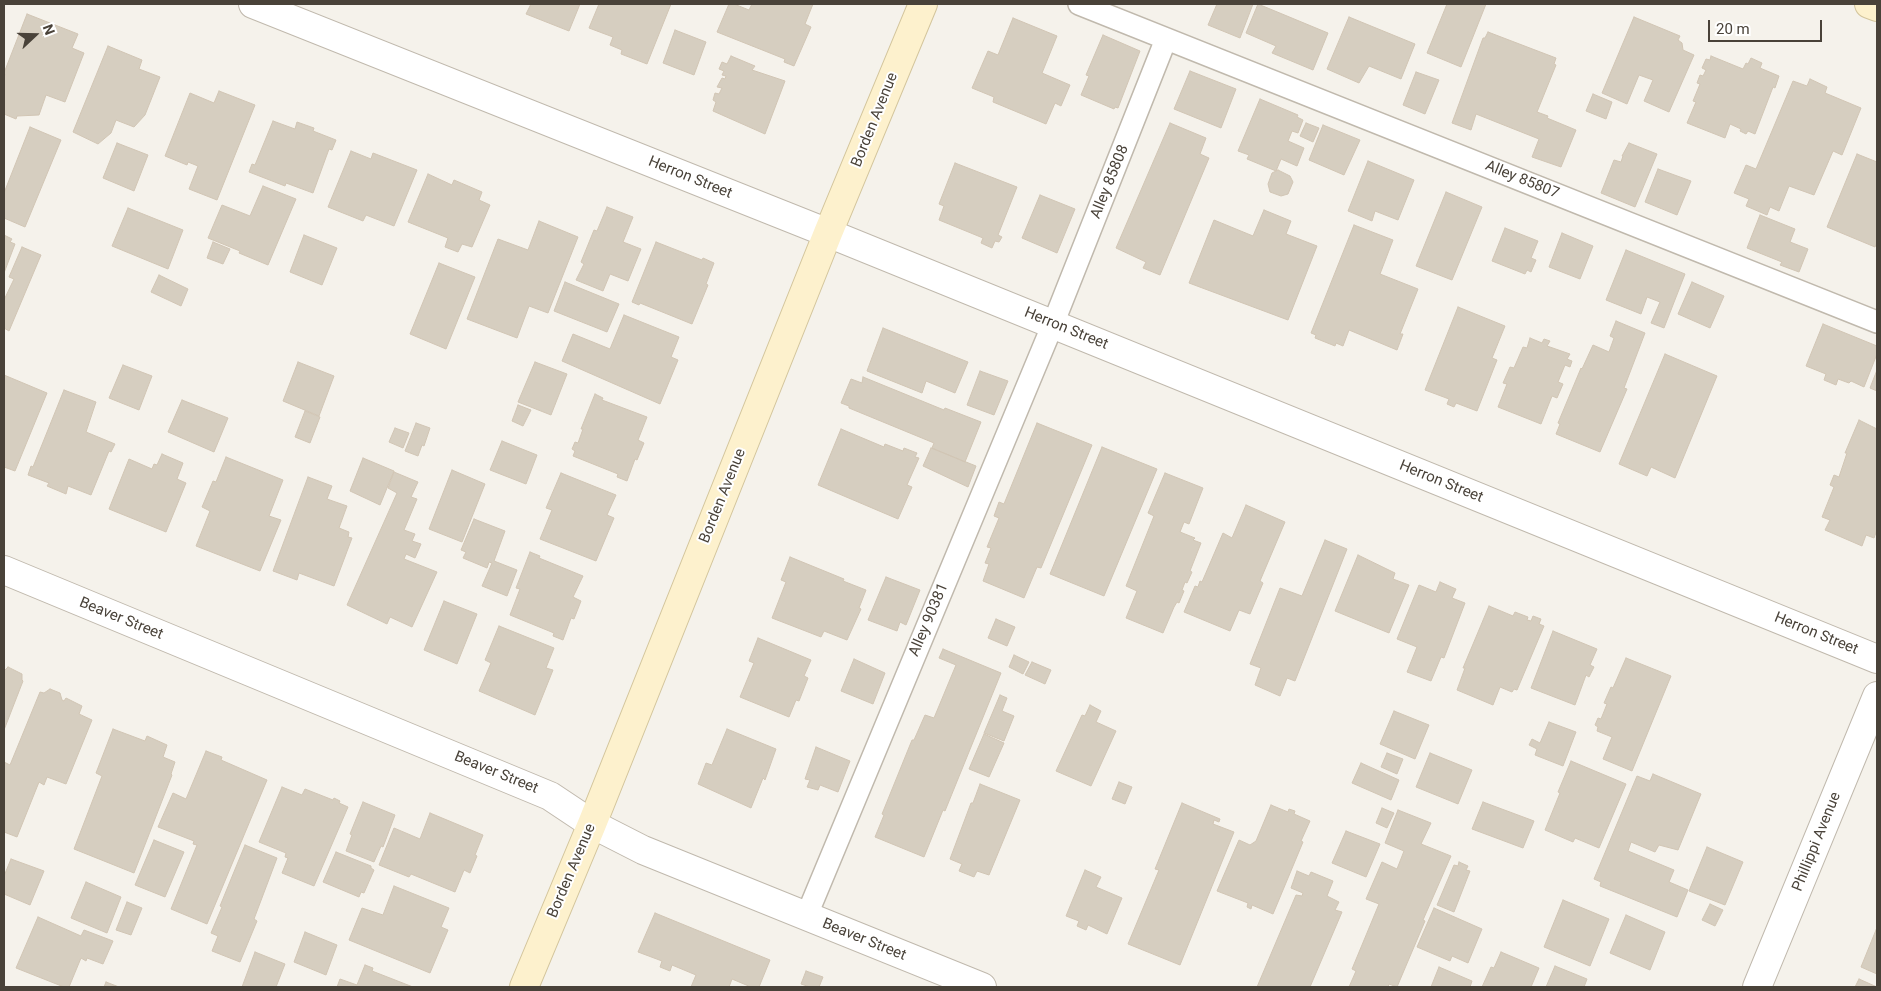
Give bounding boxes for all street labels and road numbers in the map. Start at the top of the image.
street label: Borden Avenue [848,70,902,170]
street label: Alley 85808 [1087,143,1133,221]
street label: Herron Street [645,153,735,203]
street label: Alley 85807 [1483,157,1561,203]
street label: Herron Street [1021,304,1111,354]
street label: Borden Avenue [696,446,750,546]
street label: Herron Street [1396,457,1486,507]
street label: Alley 90381 [905,581,953,659]
street label: Beaver Street [76,594,166,644]
street label: Herron Street [1771,609,1861,659]
street label: Beaver Street [451,748,541,798]
street label: Phillippi Avenue [1789,790,1845,894]
street label: Borden Avenue [544,821,600,921]
street label: Beaver Street [819,915,909,965]

